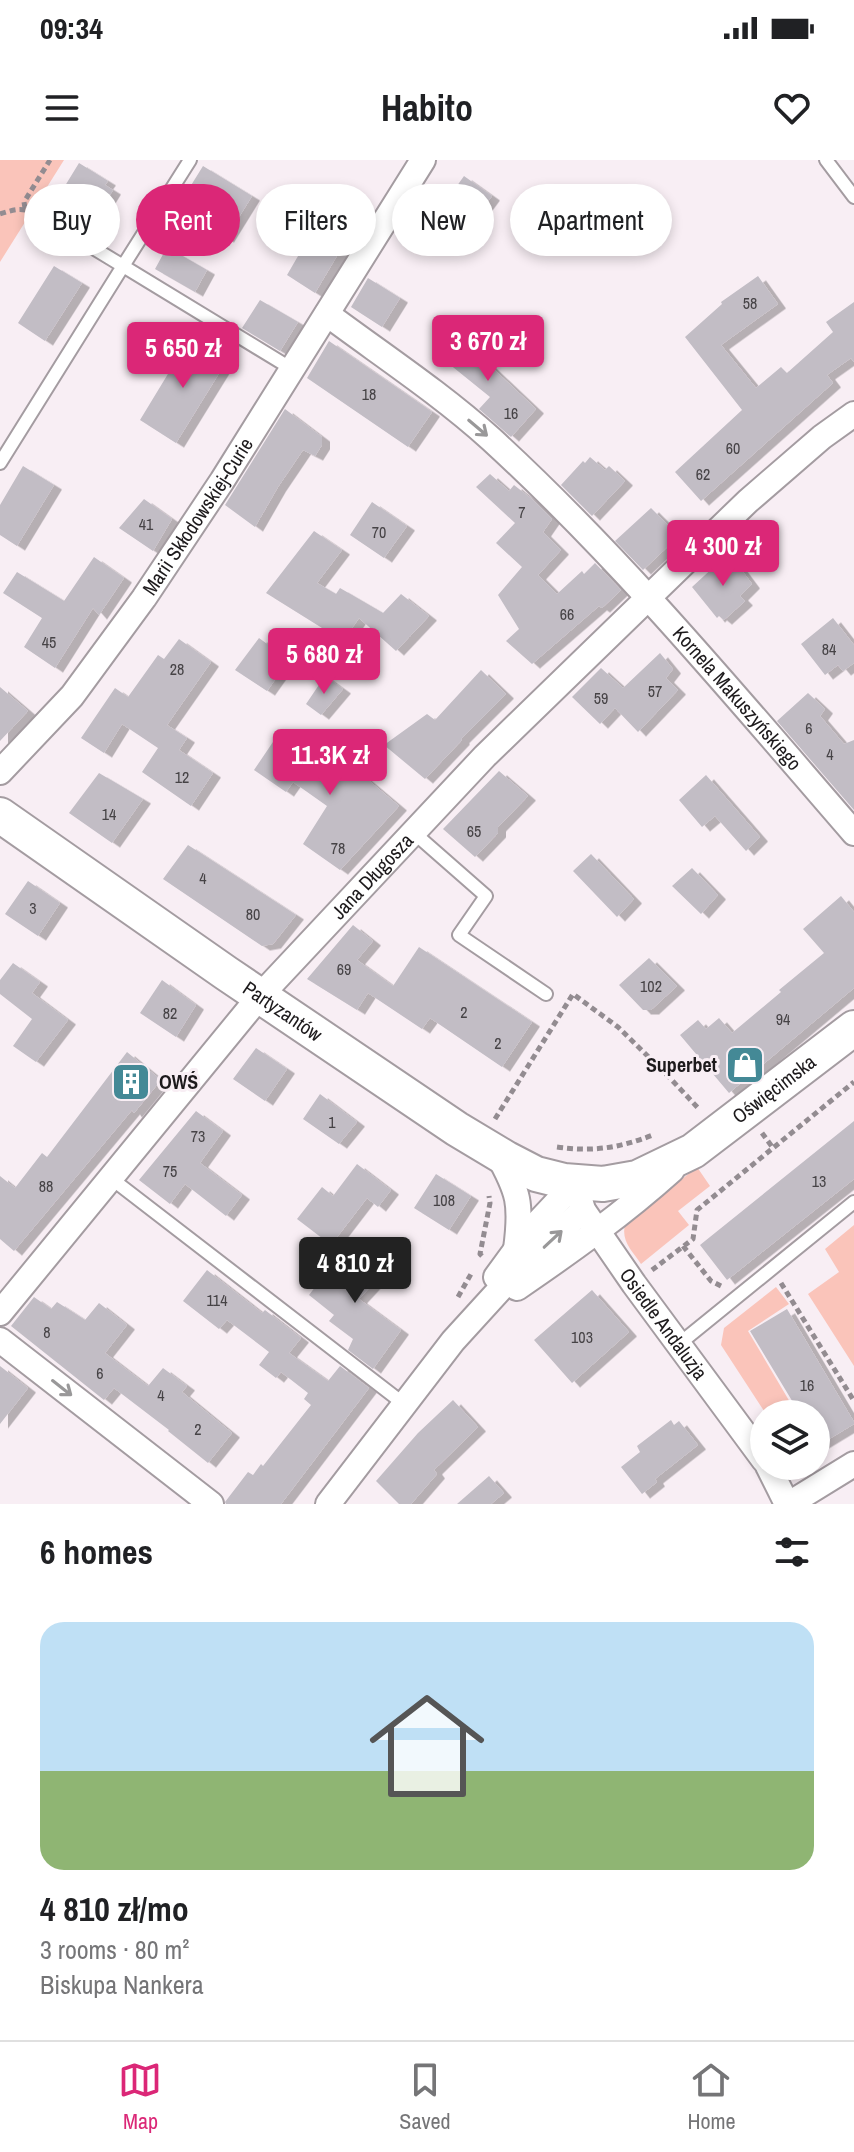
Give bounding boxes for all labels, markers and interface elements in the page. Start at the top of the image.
text: 09:34 [40,8,103,48]
text: Habito [381,84,473,132]
icon: menu [40,86,84,130]
icon: heart [770,86,814,130]
chip: Buy [24,184,120,256]
chip: Rent [136,184,240,256]
chip: Filters [256,184,376,256]
chip: New [392,184,494,256]
chip: Apartment [510,184,672,256]
house number: 58 [743,292,757,314]
pin: 3 670 zł [405,315,571,383]
pin: 5 650 zł [100,322,266,390]
text: 3 670 zł [450,323,526,358]
text: 5 650 zł [145,330,221,365]
house number: 18 [362,383,376,405]
house number: 16 [504,402,518,424]
one-way arrow [467,420,488,437]
street label: Marii Skłodowskiej-Curie [136,432,259,600]
house number: 60 [726,437,740,459]
house number: 62 [696,463,710,485]
house number: 7 [518,501,526,523]
house number: 41 [139,513,154,535]
pin: 4 300 zł [640,520,806,588]
house number: 70 [372,521,386,543]
text: 4 300 zł [685,528,761,563]
house number: 66 [560,603,574,625]
street label: Kornela Makuszyńskiego [667,620,808,776]
pin: 5 680 zł [241,628,407,696]
house number: 45 [42,631,56,653]
text: 5 680 zł [286,636,362,671]
house number: 84 [822,638,836,660]
house number: 28 [170,658,184,680]
house number: 57 [648,680,662,702]
house number: 59 [594,687,608,709]
house number: 6 [805,717,813,739]
pin: 11.3K zł [247,729,413,797]
text: 11.3K zł [291,737,369,772]
house number: 4 [826,743,834,765]
house number: 12 [175,766,189,788]
house number: 14 [102,803,116,825]
house number: 65 [467,820,481,842]
street label: Jana Długosza [325,827,419,925]
house number: 78 [331,837,345,859]
house number: 4 [199,867,207,889]
house number: 3 [29,897,37,919]
house number: 80 [246,903,260,925]
house number: 69 [337,958,351,980]
street label: Partyzantów [238,974,328,1047]
house number: 102 [640,975,662,997]
house number: 2 [460,1001,468,1023]
house number: 82 [163,1002,177,1024]
house number: 94 [776,1008,790,1030]
house number: 2 [494,1032,502,1054]
shop icon: Superbet [724,1044,766,1086]
street label: Oświęcimska [726,1048,821,1129]
place label: Superbet [646,1051,718,1078]
building icon: OWŚ [110,1061,152,1103]
place label: OWŚ [159,1068,198,1095]
house number: 1 [328,1111,336,1133]
house number: 73 [191,1125,205,1147]
house number: 75 [163,1160,177,1182]
house number: 13 [812,1170,826,1192]
house number: 88 [39,1175,53,1197]
house number: 108 [433,1189,455,1211]
one-way arrow [542,1230,562,1248]
pin: 4 810 zł [272,1237,438,1305]
text: 4 810 zł [317,1245,393,1280]
street label: Osiedle Andaluzja [614,1262,714,1385]
house number: 114 [207,1289,227,1311]
house number: 8 [43,1321,51,1343]
house number: 103 [571,1326,593,1348]
house number: 6 [96,1362,104,1384]
house number: 16 [800,1374,814,1396]
one-way arrow [51,1380,72,1397]
house number: 4 [157,1384,165,1406]
map controls [750,1400,830,1480]
button: layers [750,1400,830,1480]
house number: 2 [194,1418,202,1440]
text: 6 homes [40,1529,153,1575]
icon: filters [770,1530,814,1574]
icon: home [355,1674,499,1818]
text: 4 810 zł/mo [40,1886,189,1932]
text: 3 rooms · 80 m² [40,1932,189,1967]
text: Biskupa Nankera [40,1967,204,2002]
tab: Map [118,2058,162,2136]
tab: Saved [399,2058,451,2136]
tab: Home [687,2058,736,2136]

